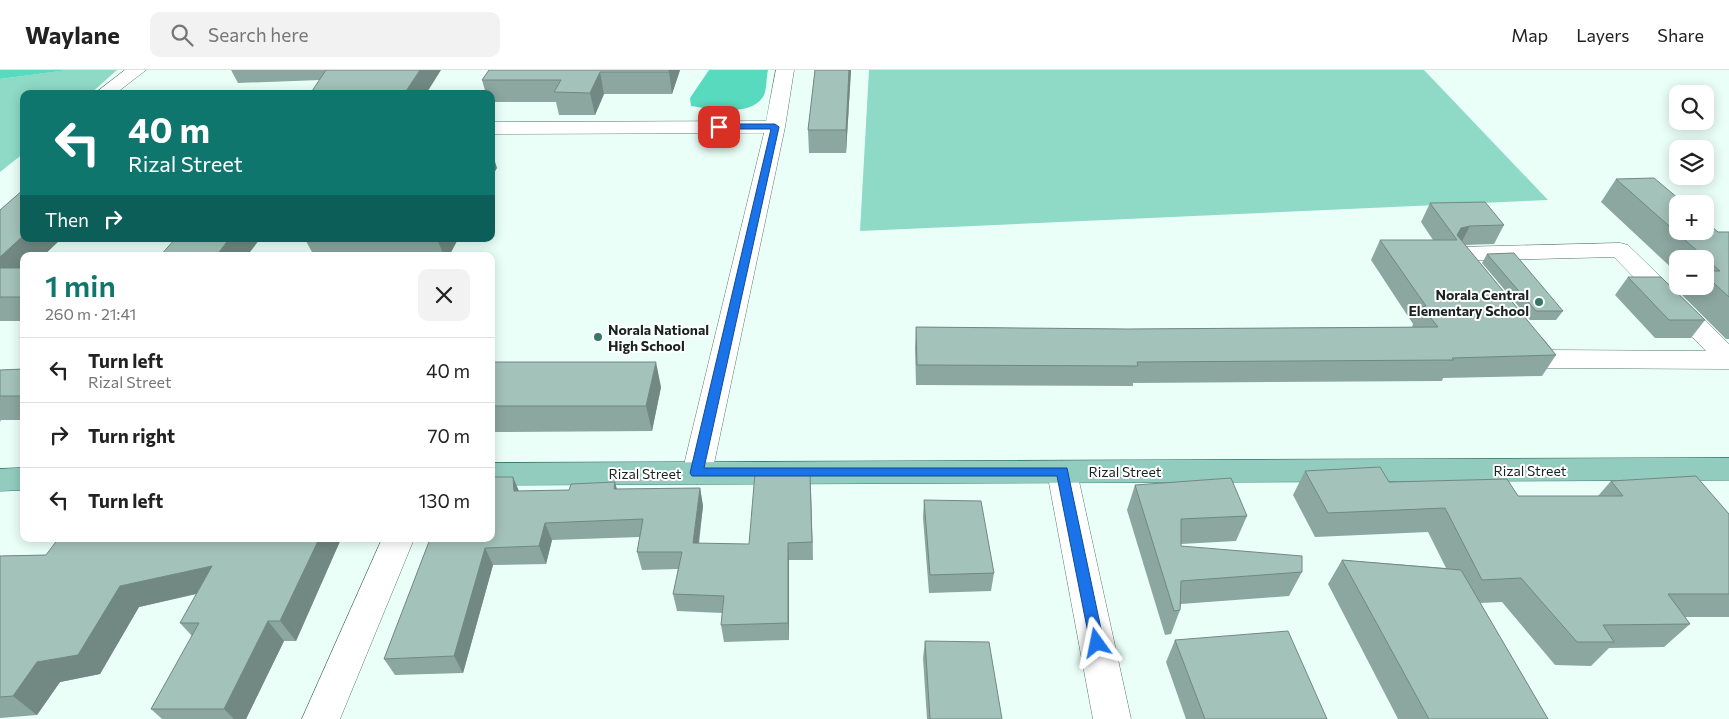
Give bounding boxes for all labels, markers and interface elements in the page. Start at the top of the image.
search box [150,12,500,57]
text: Waylane [25,20,120,49]
icon: search [168,21,196,49]
text: Search here [208,23,308,46]
text: Map [1511,24,1548,46]
text: Layers [1576,24,1629,46]
text: Share [1657,24,1704,46]
map controls [1669,85,1714,295]
button: search [1669,85,1714,130]
pin [698,106,740,148]
text: 40 m [128,107,210,150]
icon: left [45,110,110,175]
icon: arrive [705,113,733,141]
button: layers [1669,140,1714,185]
text: Rizal Street [128,150,243,177]
button: + [1669,195,1714,240]
icon: right [99,205,127,233]
text: Then [45,208,89,231]
button: − [1669,250,1714,295]
text: 1 min [45,266,116,303]
button: close [418,269,470,321]
place label: Norala Central Elementary School [1409,286,1529,319]
marker: Norala Central Elementary School [1533,296,1545,308]
text: 260 m · 21:41 [45,304,136,323]
place label: Norala National High School [608,321,709,354]
marker: Norala National High School [592,331,604,343]
text: Turn left [88,349,163,372]
icon: left [45,356,73,384]
text: 40 m [426,359,470,382]
text: Rizal Street [88,372,172,391]
icon: right [45,421,73,449]
text: Turn right [88,424,175,447]
text: 70 m [427,424,470,447]
street label: Rizal Street [1493,462,1567,479]
street label: Rizal Street [1088,463,1162,480]
street label: Rizal Street [608,465,682,482]
icon: left [45,486,73,514]
text: Turn left [88,489,163,512]
text: 130 m [418,489,470,512]
position arrow [1070,616,1122,668]

